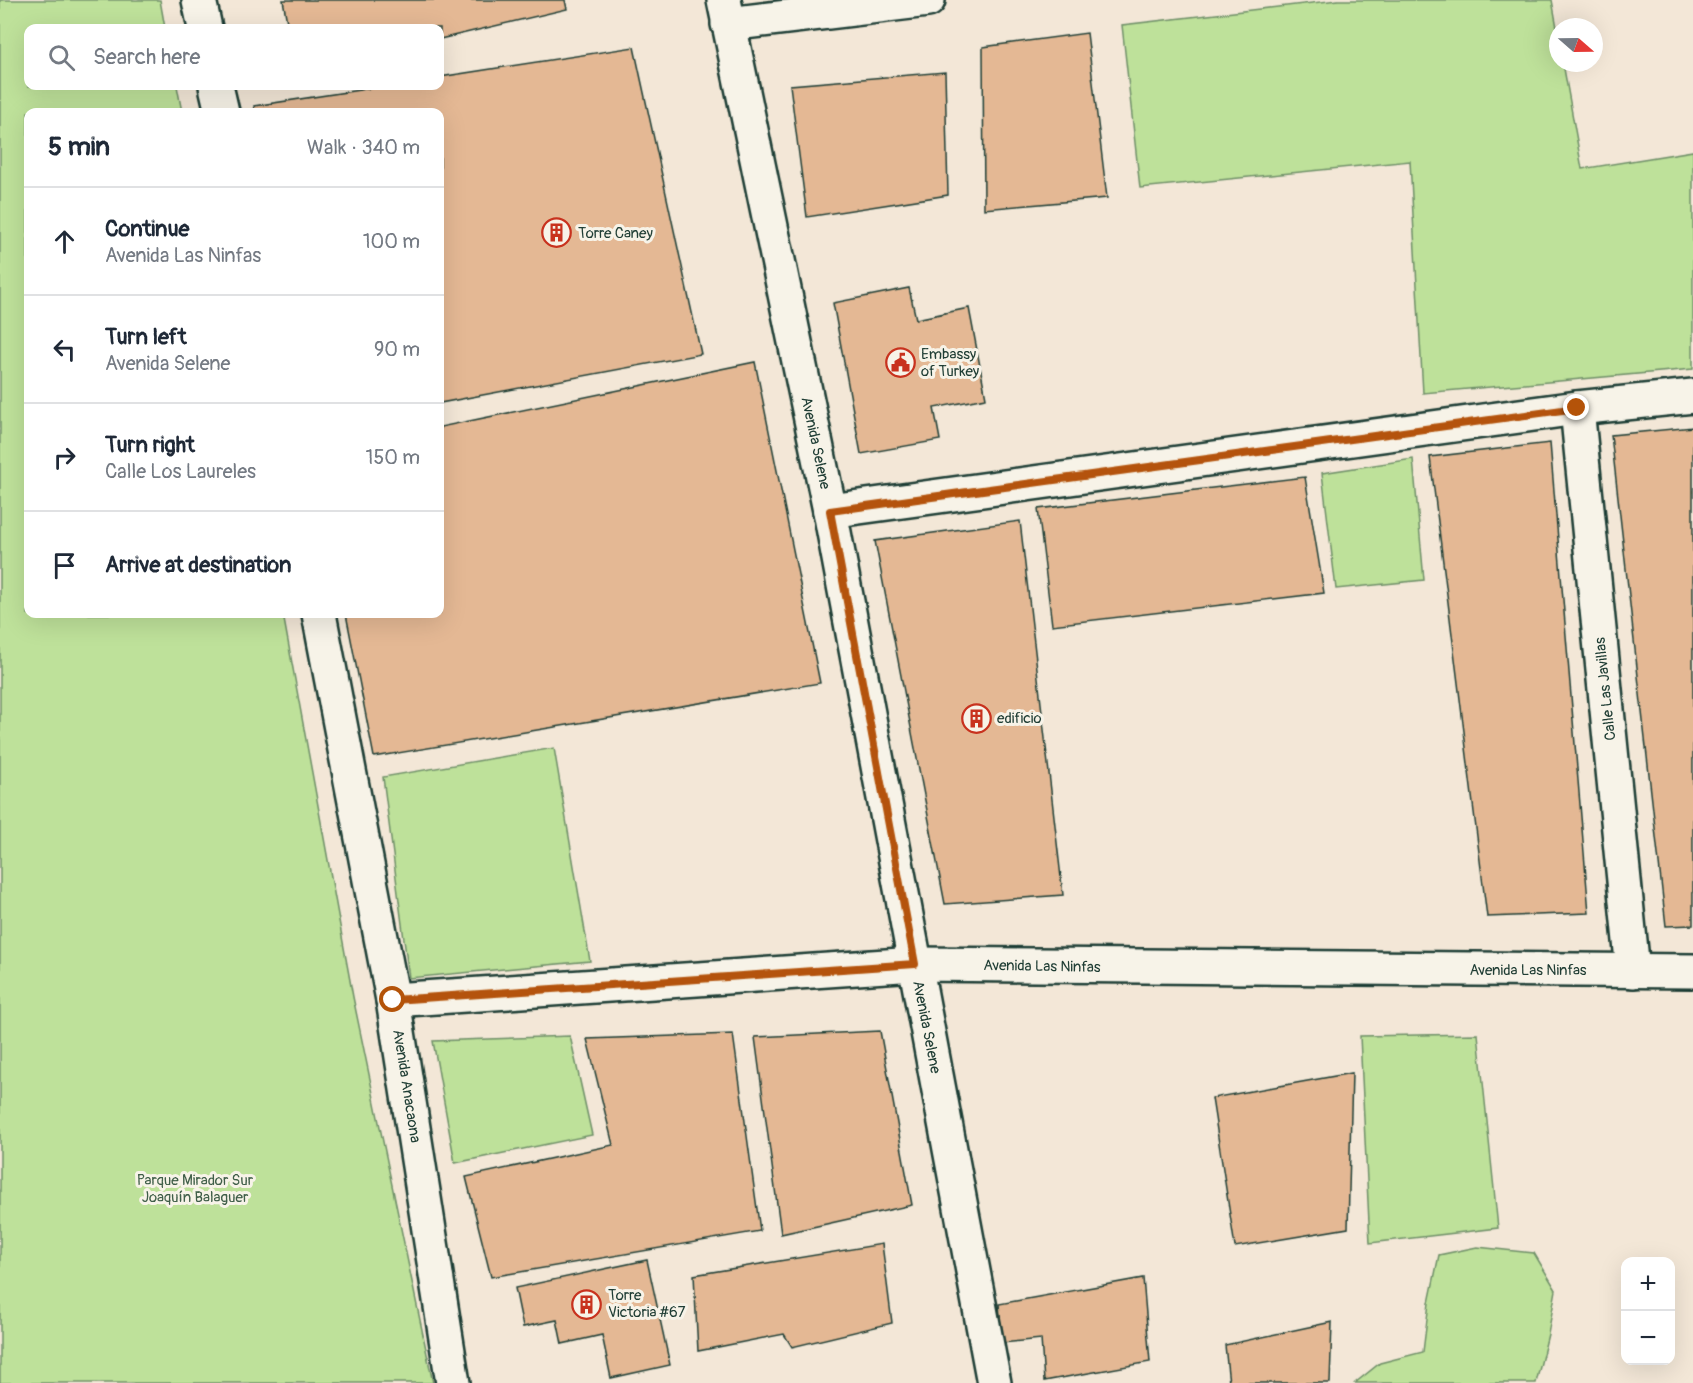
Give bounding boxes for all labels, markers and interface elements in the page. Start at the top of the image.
north arrow [1549,18,1603,72]
search box [24,24,444,90]
icon: search [45,41,78,74]
text: Search here [93,43,200,71]
text: 5 min [48,131,110,163]
text: Walk · 340 m [307,135,420,160]
text: Continue [105,215,189,243]
building icon: Torre Caney [541,217,573,249]
place label: Torre Caney [578,224,653,243]
icon: ahead [48,225,81,258]
text: 100 m [363,229,420,254]
text: Avenida Las Ninfas [105,243,261,268]
text: Turn left [105,323,187,351]
icon: left [48,333,81,366]
text: 90 m [374,337,420,362]
place label: Embassy of Turkey [921,345,980,381]
public building icon: Embassy of Turkey [884,347,916,379]
text: Avenida Selene [105,351,230,376]
route end [1563,394,1589,420]
street label: Avenida Selene [796,395,835,492]
text: Turn right [105,431,195,459]
icon: right [48,441,81,474]
text: 150 m [366,445,420,470]
text: Calle Los Laureles [105,459,256,484]
icon: arrive [48,549,81,582]
text: Arrive at destination [105,551,291,579]
street label: Calle Las Javillas [1591,636,1620,742]
building icon: edificio [960,702,992,734]
place label: edificio [997,709,1042,728]
street label: Avenida Las Ninfas [983,956,1101,977]
street label: Avenida Las Ninfas [1469,961,1587,980]
street label: Avenida Selene [908,979,945,1076]
route start [379,986,405,1012]
street label: Avenida Anacaona [388,1028,425,1144]
park label: Parque Mirador Sur Joaquín Balaguer [137,1171,254,1207]
map controls [1621,1257,1675,1365]
button: + [1621,1257,1675,1311]
place label: Torre Victoria #67 [608,1286,686,1322]
building icon: Torre Victoria #67 [571,1288,603,1320]
button: − [1621,1311,1675,1365]

